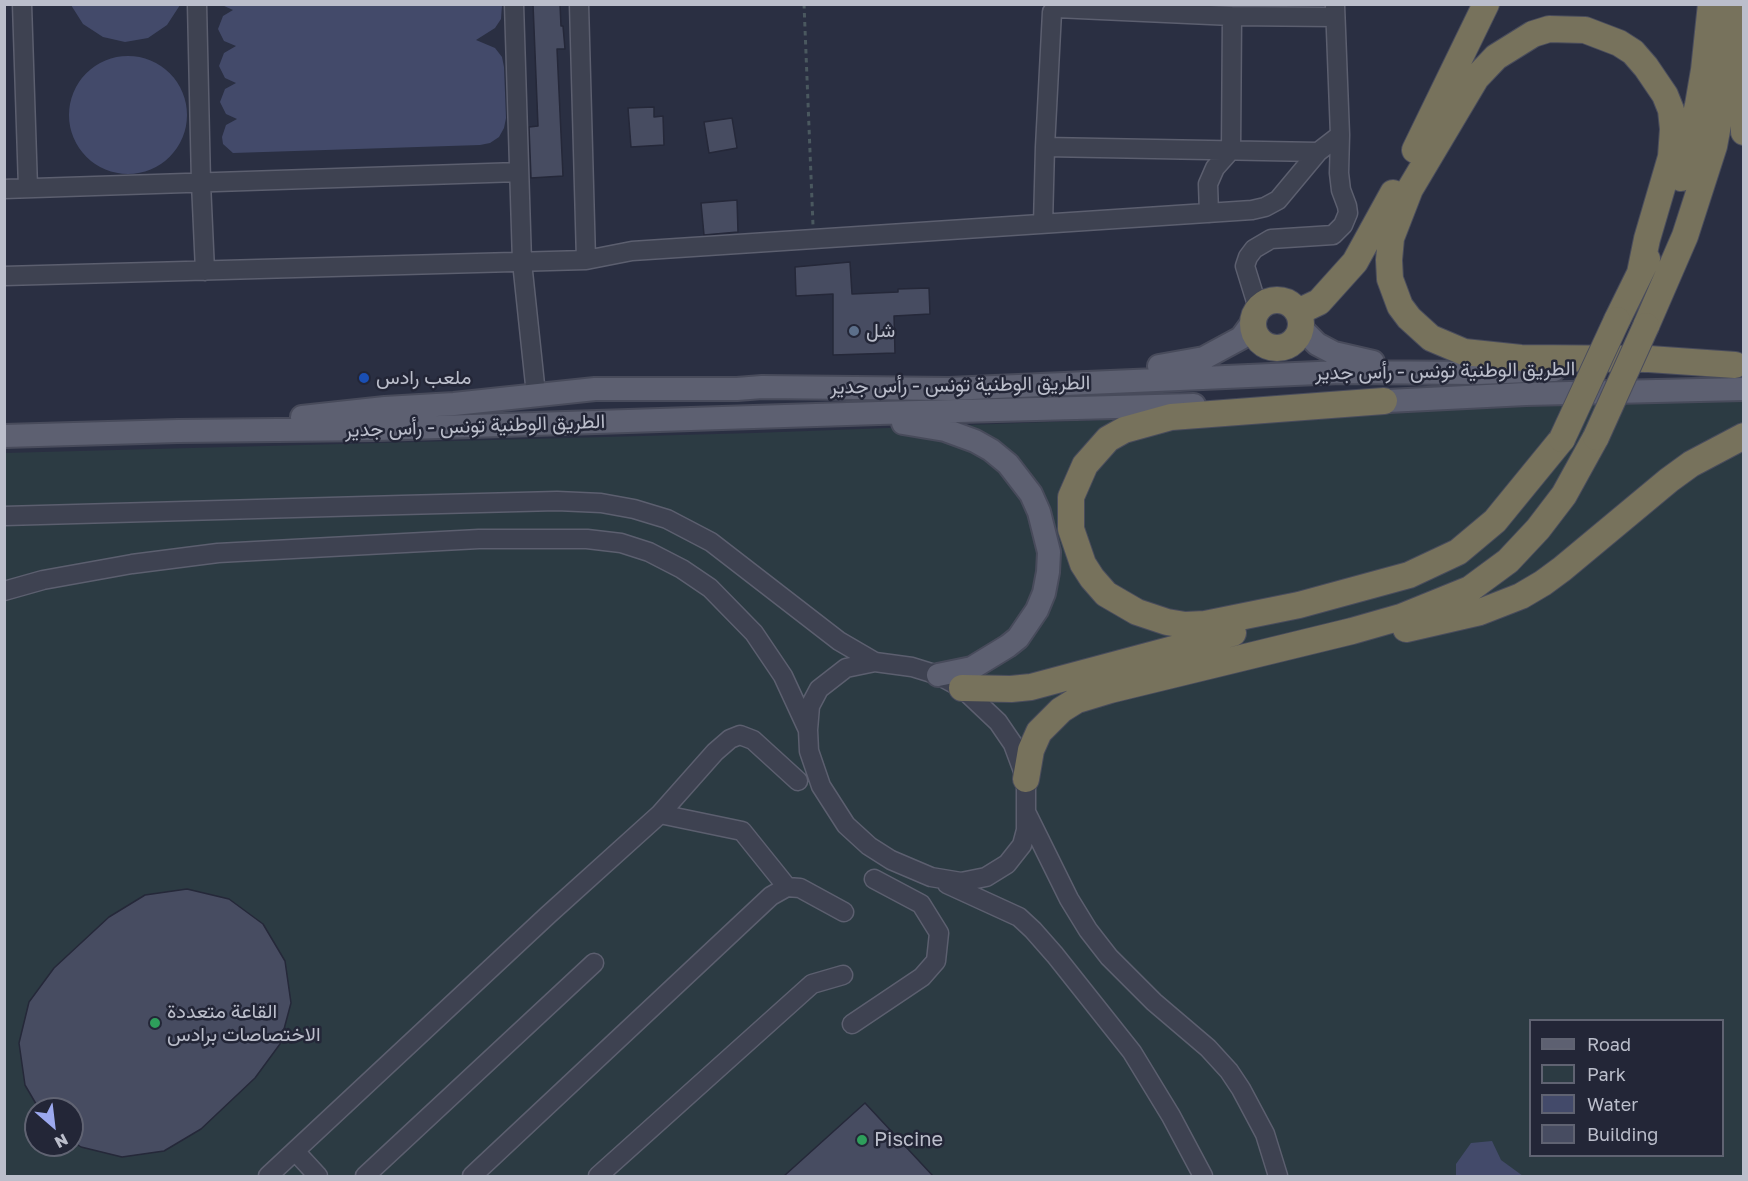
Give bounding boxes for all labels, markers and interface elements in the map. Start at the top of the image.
place label: شل [866,319,895,343]
marker: شل [847,324,861,338]
street label: الطريق الوطنية تونس - رأس جدير [1315,357,1575,385]
place label: ملعب رادس [376,366,471,390]
marker: ملعب رادس [357,371,371,385]
street label: الطريق الوطنية تونس - رأس جدير [830,371,1090,399]
street label: الطريق الوطنية تونس - رأس جدير [344,409,606,443]
place label: القاعة متعددة الاختصاصات برادس [167,1000,321,1047]
marker: القاعة متعددة الاختصاصات برادس [148,1016,162,1030]
legend [1529,1019,1724,1157]
text: Road [1587,1033,1631,1055]
text: Park [1587,1063,1626,1085]
text: Water [1587,1093,1638,1115]
north arrow [24,1097,84,1157]
text: Building [1587,1123,1658,1145]
place label: Piscine [874,1128,943,1152]
text: N [51,1129,72,1153]
marker: Piscine [855,1133,869,1147]

